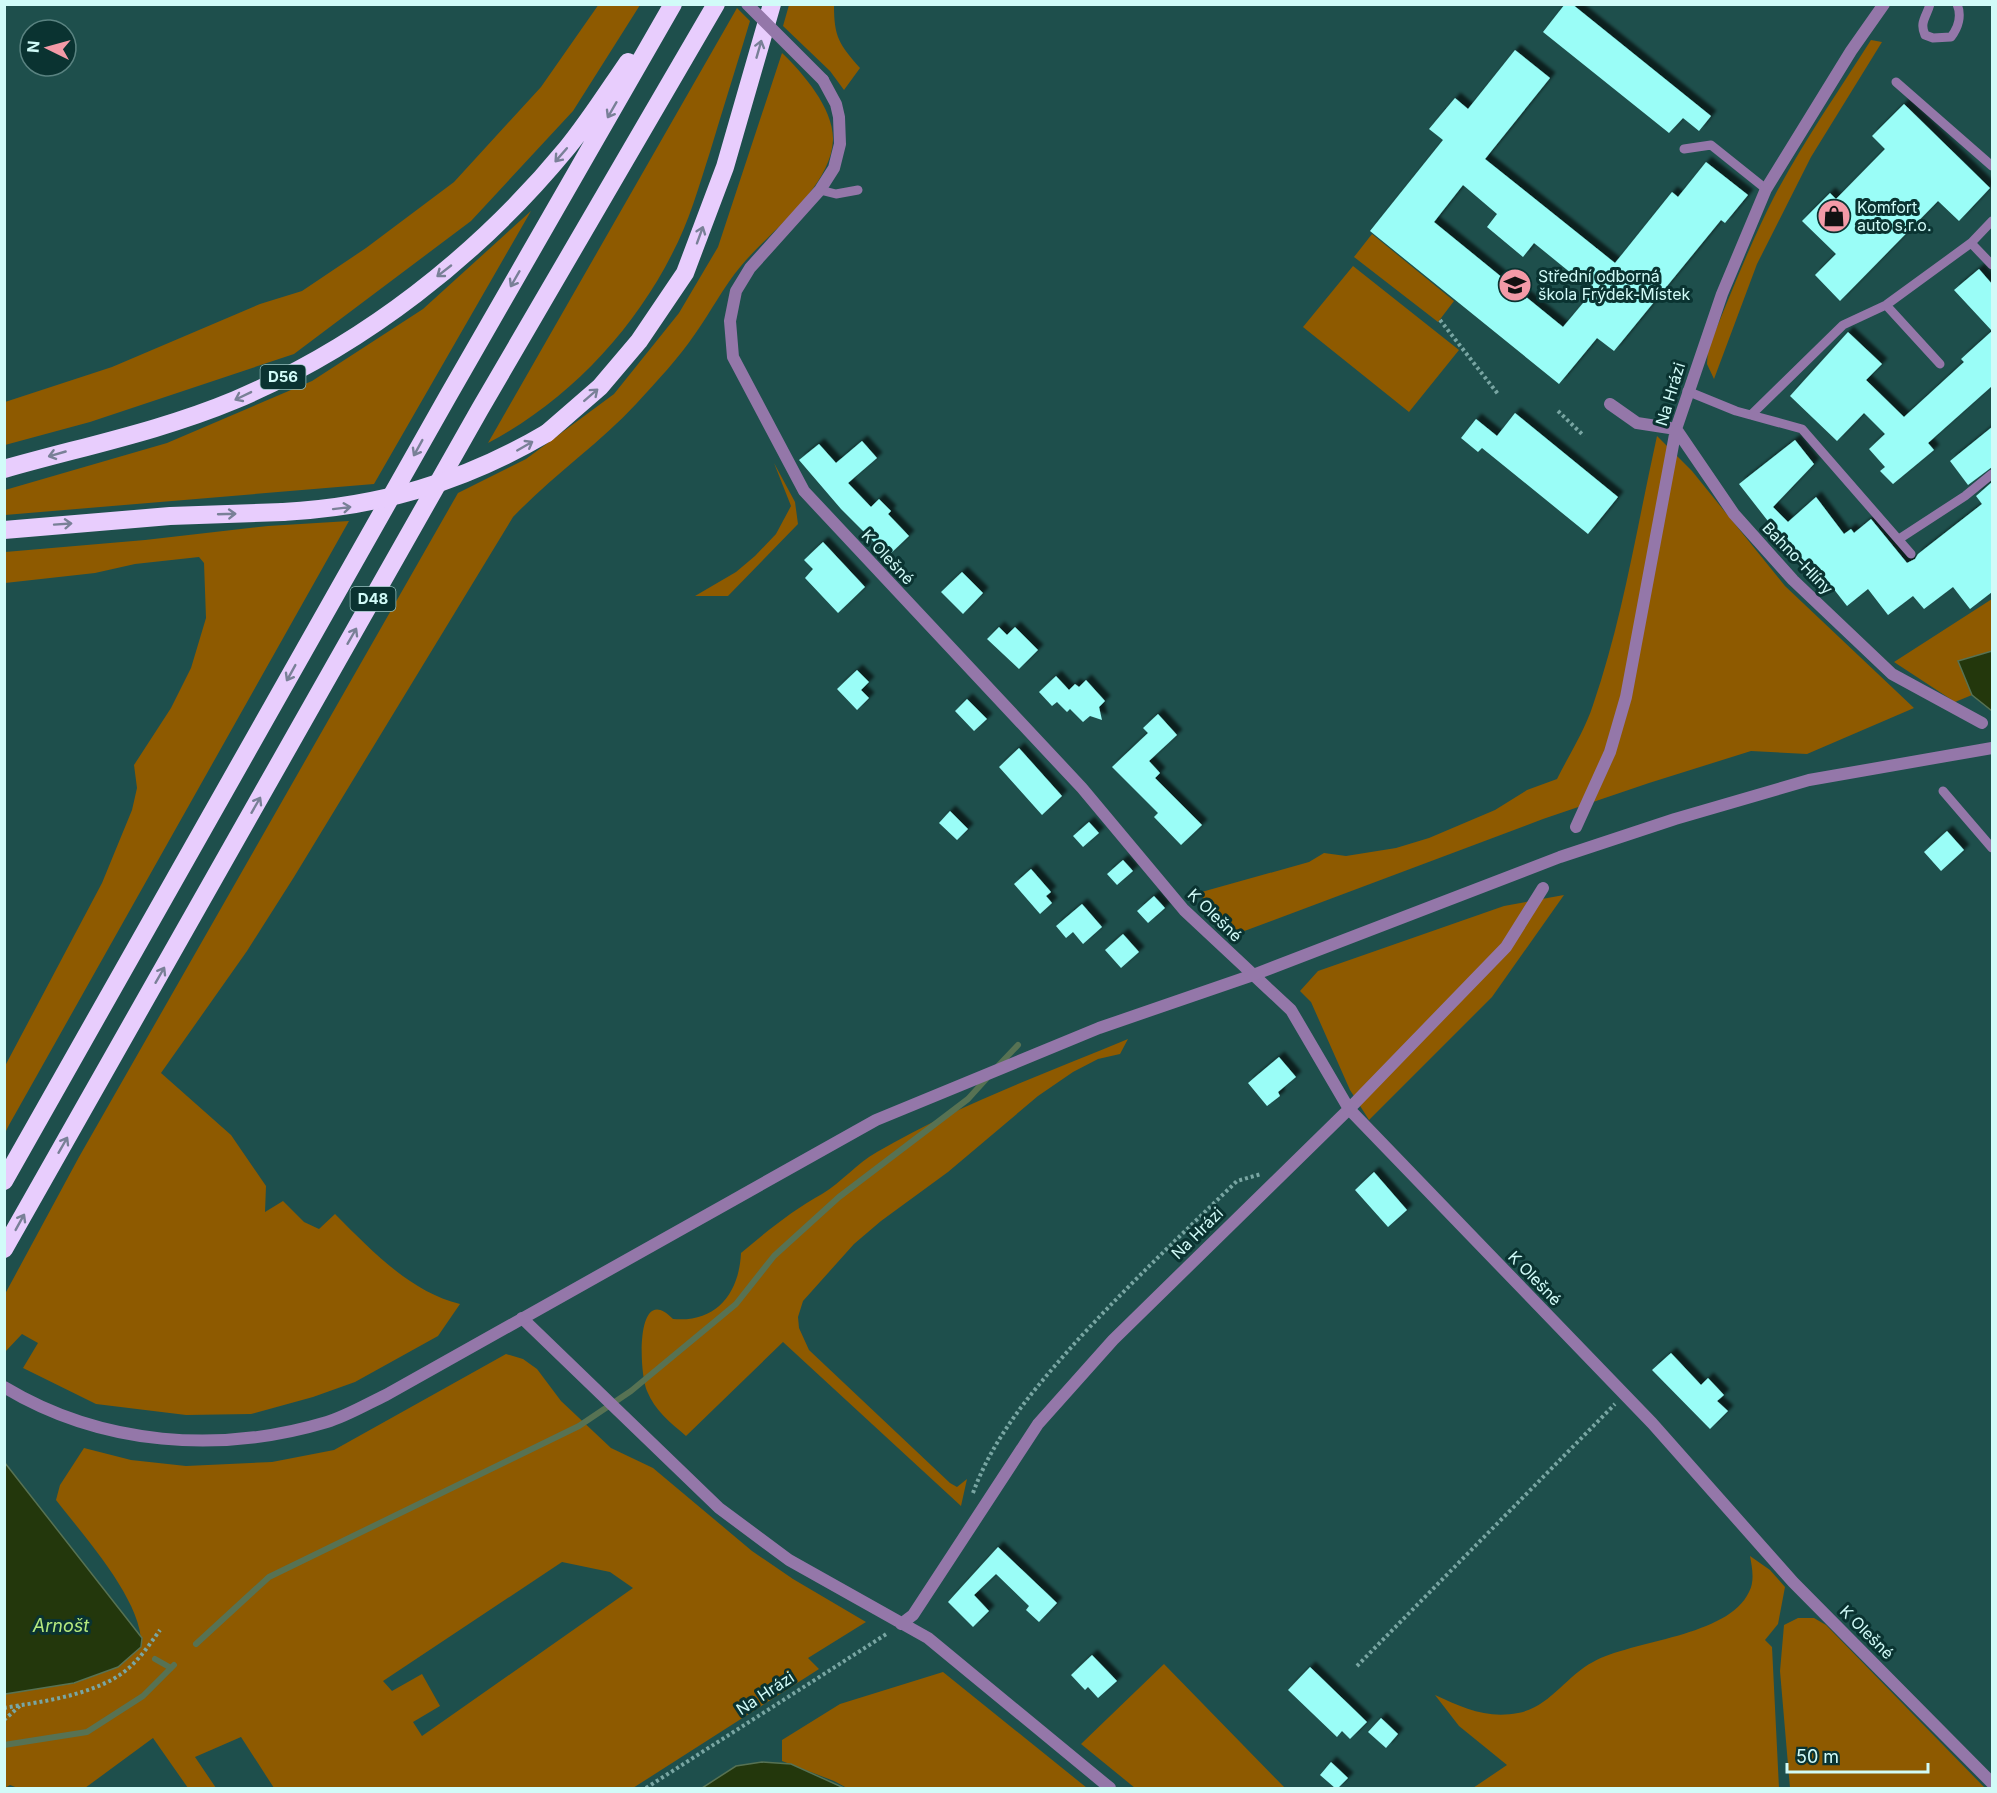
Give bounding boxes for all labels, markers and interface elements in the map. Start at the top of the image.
north arrow [18,18,78,78]
text: N [23,40,44,54]
one-way arrow [753,40,765,59]
one-way arrow [606,101,618,118]
one-way arrow [554,147,568,162]
place label: Komfort auto s.r.o. [1857,197,1932,235]
shop icon: Komfort auto s.r.o. [1816,198,1852,234]
one-way arrow [696,226,707,245]
one-way arrow [436,264,452,277]
place label: Střední odborná škola Frýdek-Místek [1538,266,1690,304]
school or university icon: Střední odborná škola Frýdek-Místek [1497,267,1533,303]
one-way arrow [509,270,521,287]
street label: Na Hrázi [1651,360,1689,428]
road number: D56 [260,365,306,389]
one-way arrow [583,388,598,402]
one-way arrow [235,390,253,402]
one-way arrow [412,439,424,456]
one-way arrow [516,440,533,452]
one-way arrow [48,449,67,460]
one-way arrow [331,502,351,513]
one-way arrow [216,509,236,520]
one-way arrow [52,518,72,529]
street label: Bahno-Hlíny [1758,518,1838,598]
street label: K Olešné [858,525,918,589]
road number: D48 [350,587,395,611]
one-way arrow [346,628,358,645]
one-way arrow [285,664,297,681]
one-way arrow [250,797,262,814]
street label: K Olešné [1184,884,1246,946]
one-way arrow [154,967,166,984]
one-way arrow [58,1137,70,1154]
street label: Na Hrázi [1167,1203,1227,1263]
one-way arrow [14,1214,26,1231]
street label: K Olešné [1504,1247,1566,1309]
street label: K Olešné [1836,1601,1898,1663]
water label: Arnošt [32,1615,90,1636]
street label: Na Hrázi [732,1667,798,1719]
scale bar [1787,1736,1928,1774]
text: 50 m [1796,1746,1839,1767]

